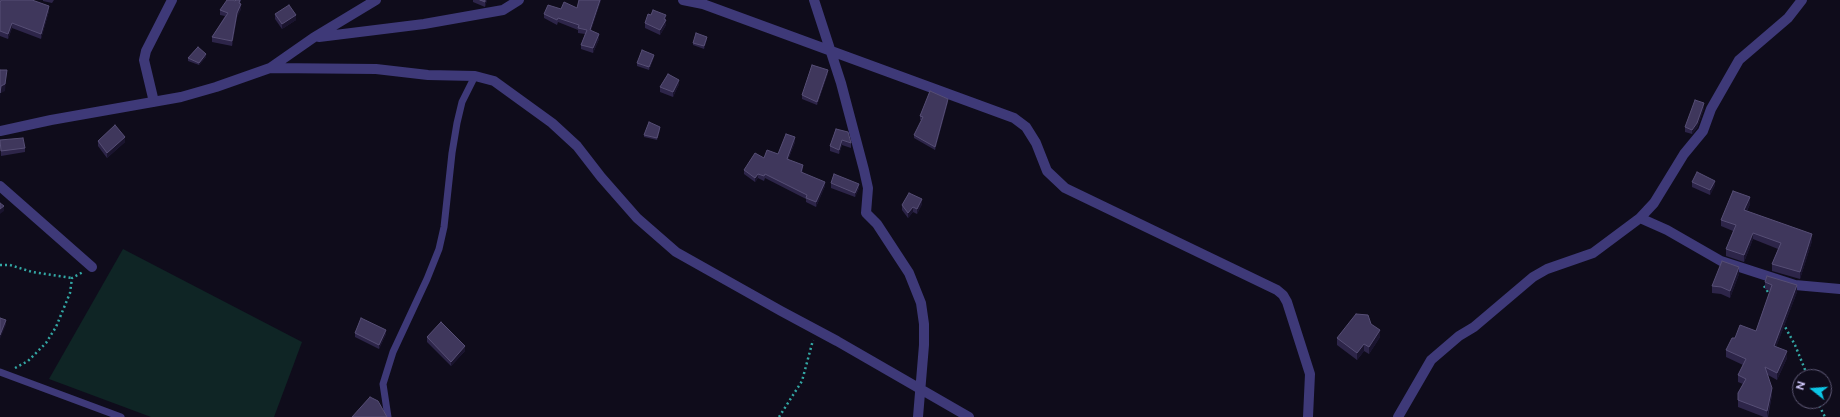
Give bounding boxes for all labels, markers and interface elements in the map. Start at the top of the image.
north arrow [1792,369,1832,409]
text: N [1794,380,1808,392]

